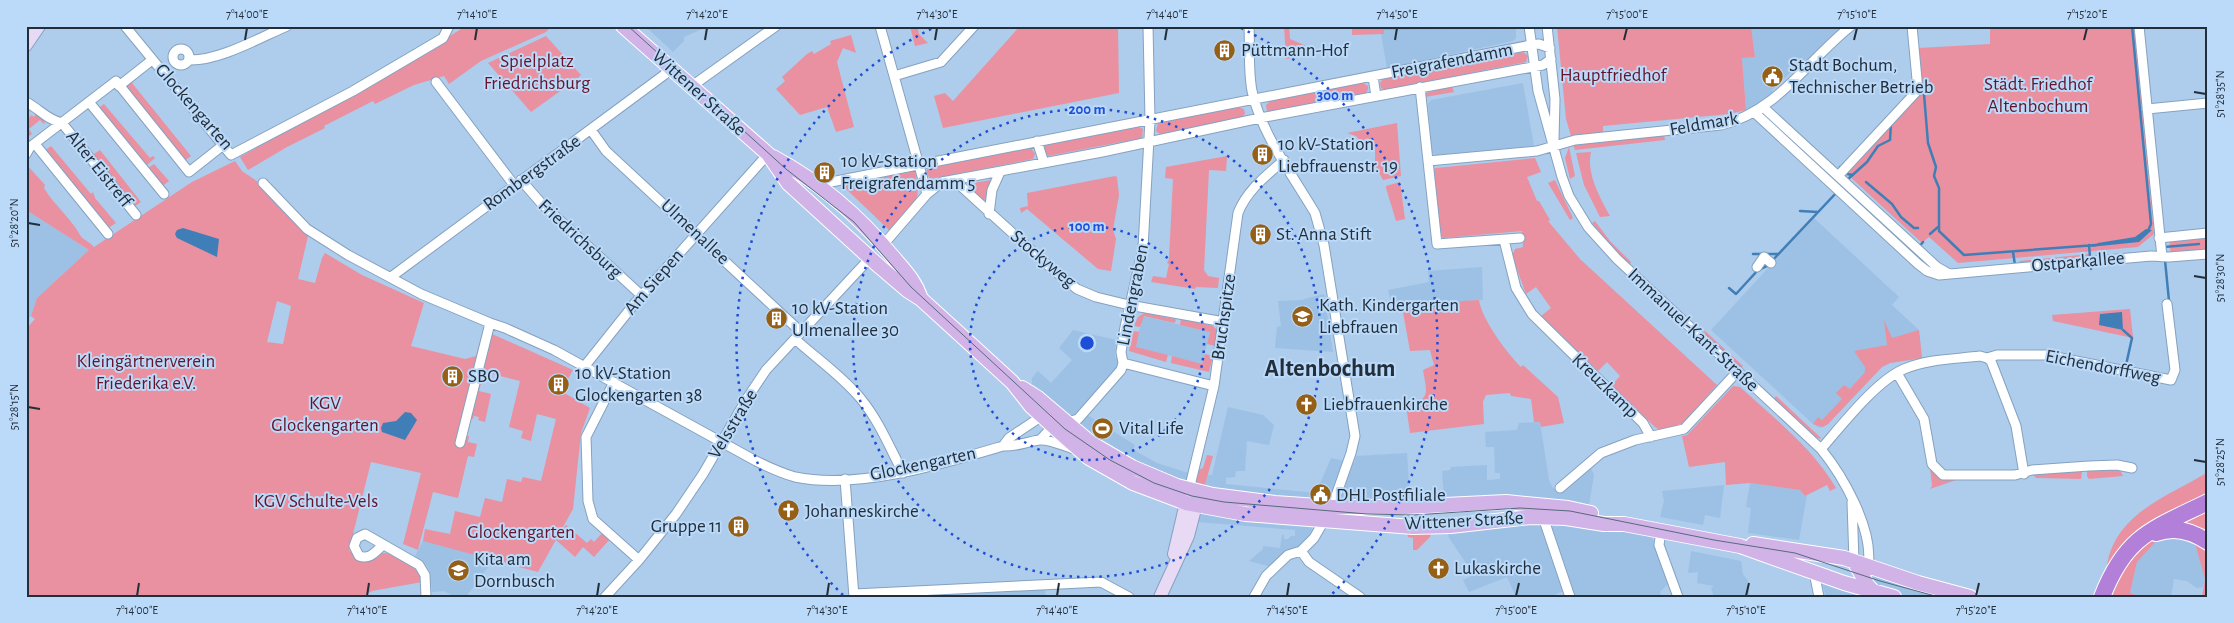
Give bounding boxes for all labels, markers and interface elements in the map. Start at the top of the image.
text: 7°14'00"E [226,8,268,20]
text: 7°14'10"E [457,8,497,20]
text: 7°14'20"E [686,8,728,20]
text: 7°14'30"E [917,8,958,20]
text: 7°14'40"E [1146,8,1188,20]
text: 7°14'50"E [1377,8,1418,20]
text: 7°15'00"E [1606,8,1648,20]
text: 7°15'10"E [1837,8,1877,20]
text: 7°15'20"E [2067,8,2108,20]
building icon: Püttmann-Hof [1213,38,1237,62]
street label: Freigrafendamm [1390,40,1514,82]
place label: Püttmann-Hof [1241,41,1349,60]
street label: Wittener Straße [648,46,750,140]
park label: Spielplatz Friedrichsburg [484,52,591,93]
place label: Stadt Bochum, Technischer Betrieb [1789,56,1934,97]
street label: Glockengarten [152,60,236,154]
public building icon: Stadt Bochum, Technischer Betrieb [1761,64,1785,88]
park label: Hauptfriedhof [1560,66,1667,85]
text: 51°28'35"N [2214,70,2226,118]
park label: Städt. Friedhof Altenbochum [1984,75,2093,116]
text: 300 m [1317,88,1353,103]
text: 200 m [1068,102,1106,117]
street label: Feldmark [1668,109,1740,139]
street label: Alter Eistreff [62,127,136,212]
street label: Rombergstraße [480,131,584,215]
place label: 10 kV-Station Liebfrauenstr. 19 [1278,135,1398,176]
building icon: 10 kV-Station Liebfrauenstr. 19 [1250,143,1274,167]
place label: 10 kV-Station Freigrafendamm 5 [841,152,976,193]
building icon: 10 kV-Station Freigrafendamm 5 [813,160,837,184]
street label: Friedrichsburg [535,196,626,283]
street label: Ulmenallee [657,196,733,268]
text: 51°28'20"N [8,198,20,248]
text: 100 m [1069,219,1105,234]
building icon: St. Anna Stift [1248,222,1272,246]
place label: St. Anna Stift [1276,225,1372,244]
street label: Stockyweg [1007,226,1080,292]
street label: Lindengraben [1114,243,1152,347]
street label: Am Siepen [621,246,687,318]
street label: Ostparkallee [2031,248,2125,276]
text: 51°28'30"N [2214,254,2226,302]
street label: Immanuel-Kant-Straße [1624,265,1762,395]
street label: Bruchspitze [1209,273,1239,361]
place label: Kath. Kindergarten Liebfrauen [1319,296,1459,337]
place label: 10 kV-Station Ulmenallee 30 [792,299,899,340]
school or university icon: Kath. Kindergarten Liebfrauen [1291,304,1315,328]
building icon: 10 kV-Station Ulmenallee 30 [764,307,788,331]
centre of rings [1078,334,1096,352]
street label: Eichendorffweg [2044,347,2163,388]
street label: Kreuzkamp [1568,350,1642,422]
park label: Kleingärtnerverein Friederika e.V. [77,352,215,393]
district label: Altenbochum [1265,357,1396,381]
building icon: SBO [440,364,464,388]
place label: 10 kV-Station Glockengarten 38 [575,364,703,405]
place label: SBO [468,367,499,386]
building icon: 10 kV-Station Glockengarten 38 [547,372,571,396]
text: 51°28'15"N [8,384,20,430]
street label: Velsstraße [705,386,761,462]
church icon: Liebfrauenkirche [1295,392,1319,416]
park label: KGV Glockengarten [271,394,379,435]
place label: Liebfrauenkirche [1323,395,1448,414]
sports icon: Vital Life [1091,416,1115,440]
place label: Vital Life [1119,419,1184,438]
text: 51°28'25"N [2214,438,2226,486]
street label: Glockengarten [868,444,978,484]
public building icon: DHL Postfiliale [1308,483,1332,507]
place label: DHL Postfiliale [1336,486,1446,505]
park label: KGV Schulte-Vels [254,492,378,511]
church icon: Johanneskirche [777,499,801,523]
place label: Johanneskirche [805,502,919,521]
street label: Wittener Straße [1404,508,1524,534]
building icon: Gruppe 11 [726,514,750,538]
place label: Gruppe 11 [651,517,722,536]
park label: Glockengarten [467,523,575,542]
place label: Kita am Dornbusch [474,550,555,591]
church icon: Lukaskirche [1426,556,1450,580]
school or university icon: Kita am Dornbusch [446,558,470,582]
place label: Lukaskirche [1454,559,1541,578]
text: 7°14'00"E [116,604,158,616]
text: 7°14'10"E [347,604,387,616]
text: 7°14'20"E [576,604,618,616]
text: 7°14'30"E [807,604,848,616]
text: 7°14'40"E [1036,604,1078,616]
text: 7°14'50"E [1267,604,1308,616]
text: 7°15'00"E [1495,604,1537,616]
text: 7°15'10"E [1726,604,1766,616]
text: 7°15'20"E [1956,604,1997,616]

